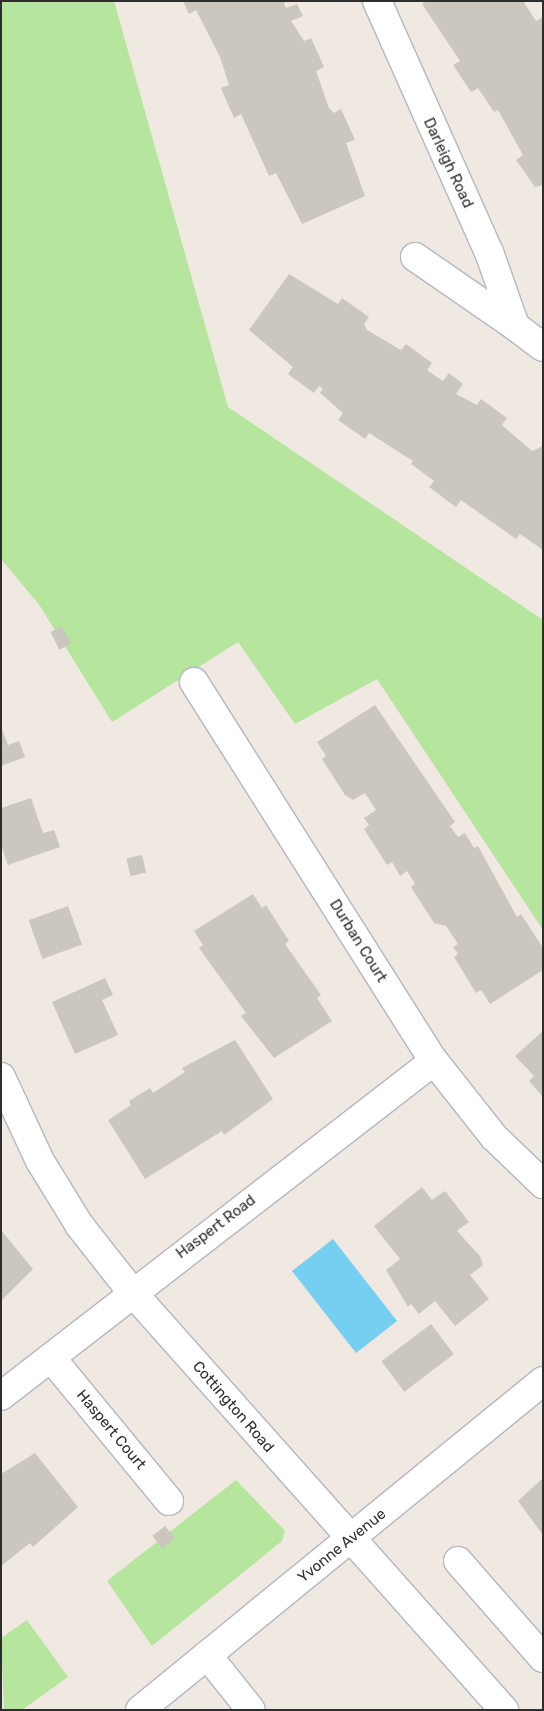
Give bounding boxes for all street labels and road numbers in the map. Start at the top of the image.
street label: Darleigh Road [419,115,477,211]
street label: Durban Court [325,896,391,986]
street label: Haspert Road [173,1191,259,1263]
street label: Cottington Road [189,1358,277,1456]
street label: Haspert Court [72,1387,150,1473]
street label: Yvonne Avenue [294,1505,390,1587]

